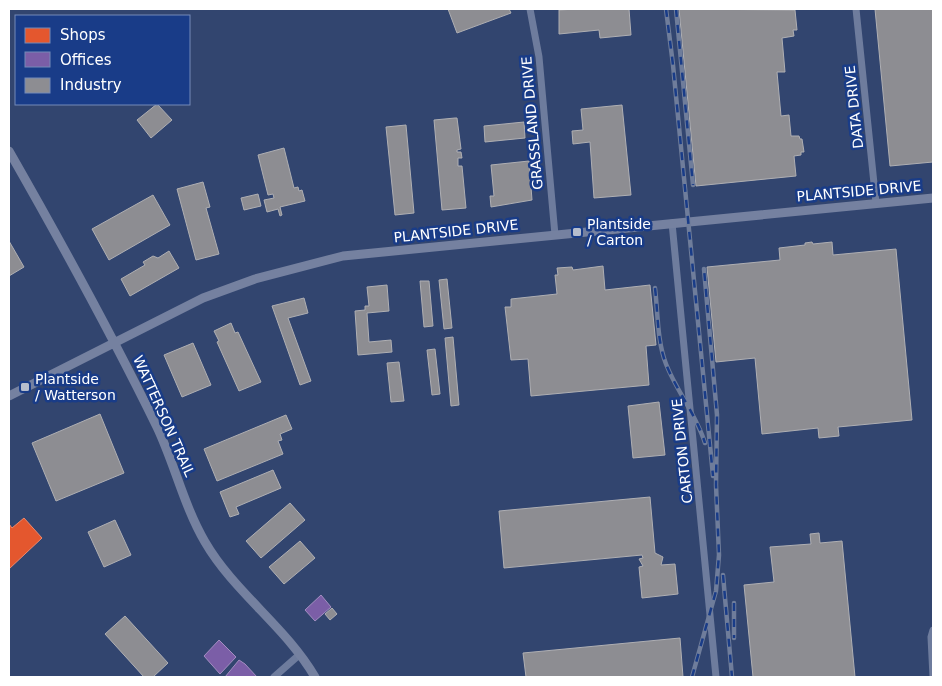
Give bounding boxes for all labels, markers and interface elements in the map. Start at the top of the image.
legend [15,15,190,105]
text: Shops [60,26,106,44]
text: Offices [60,51,112,69]
street label: GRASSLAND DRIVE [518,56,546,190]
street label: DATA DRIVE [842,65,866,149]
text: Industry [60,76,122,94]
street label: PLANTSIDE DRIVE [796,178,922,204]
street label: PLANTSIDE DRIVE [393,216,519,246]
place label: Plantside / Carton [587,216,651,248]
marker: Plantside / Carton [571,226,583,238]
street label: WATTERSON TRAIL [130,353,198,479]
place label: Plantside / Watterson [35,371,116,403]
marker: Plantside / Watterson [19,381,31,393]
street label: CARTON DRIVE [669,398,695,504]

